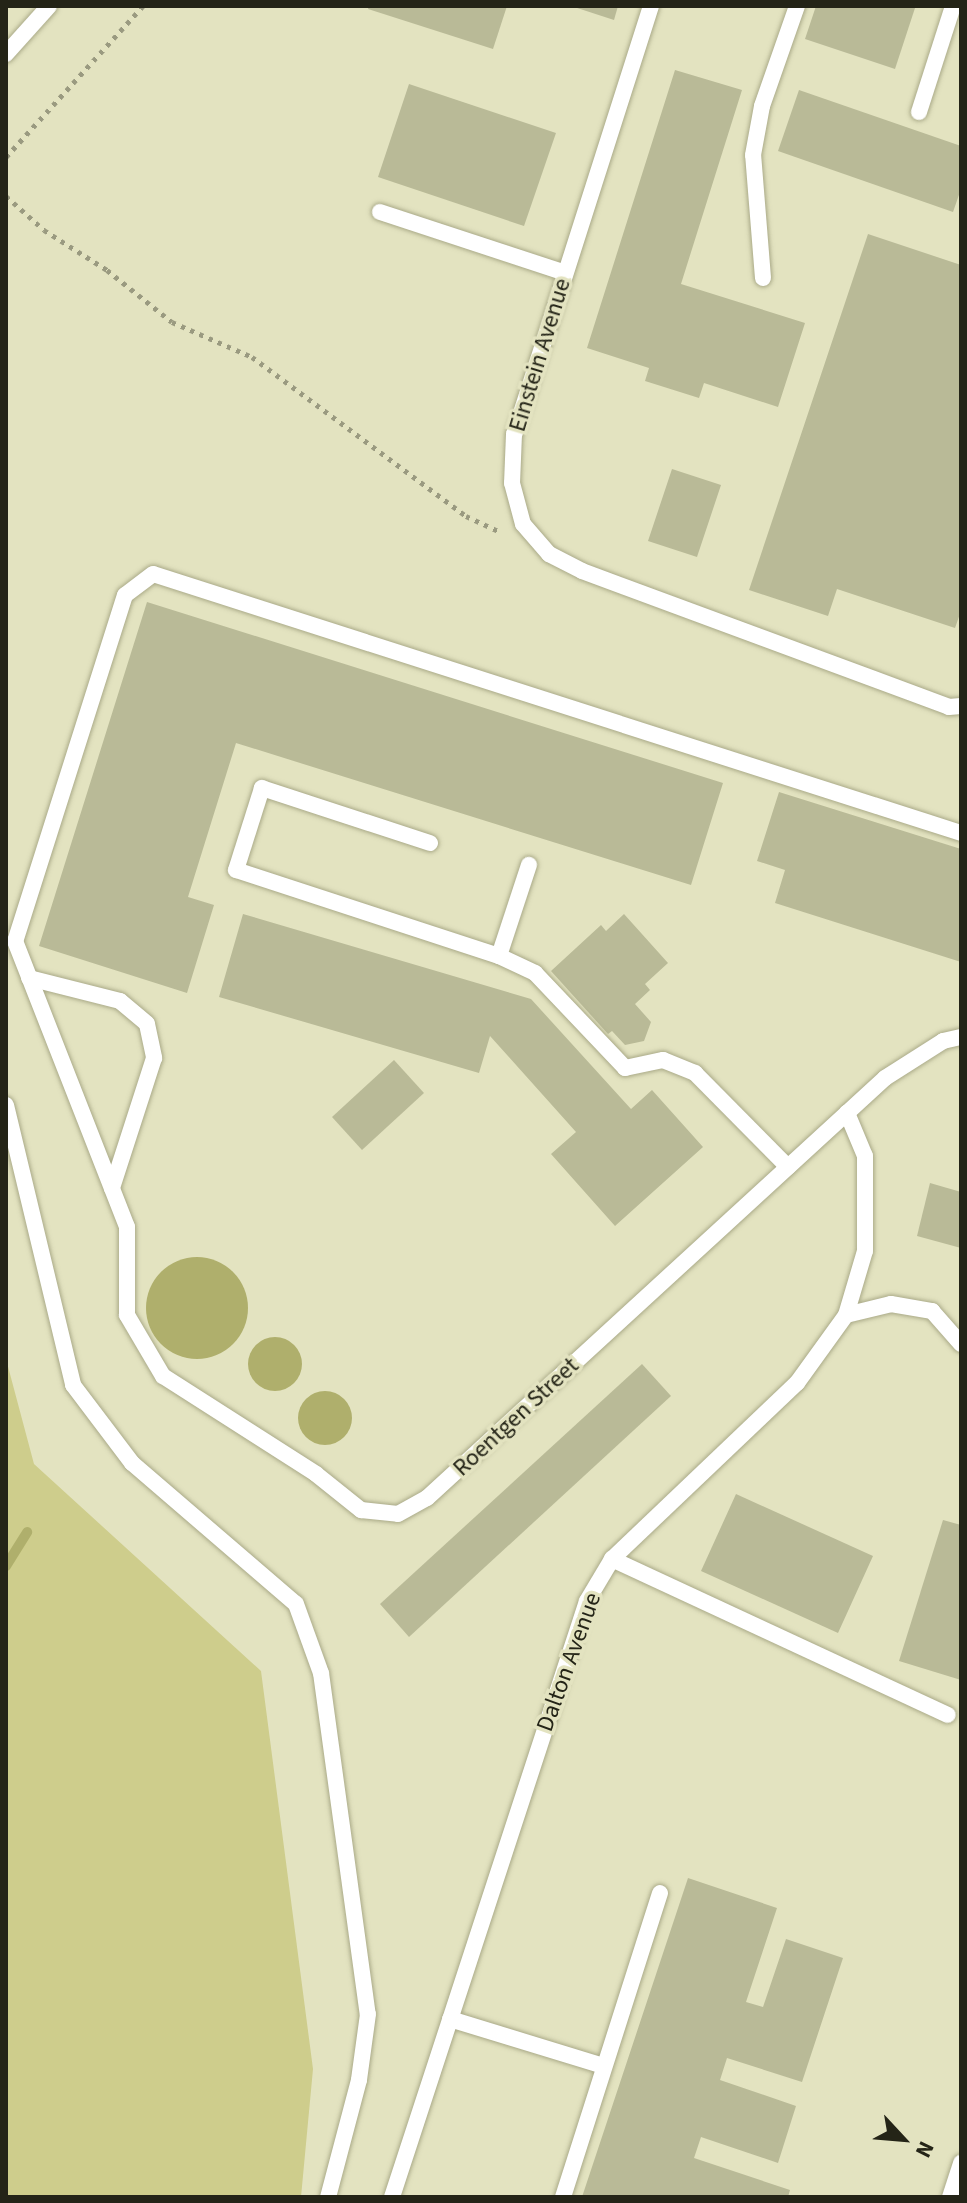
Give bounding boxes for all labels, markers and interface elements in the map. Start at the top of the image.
street label: Einstein Avenue [503,275,577,435]
street label: Roentgen Street [447,1352,585,1482]
street label: Dalton Avenue [531,1589,607,1735]
north arrow [863,2099,943,2179]
text: N [907,2136,942,2163]

